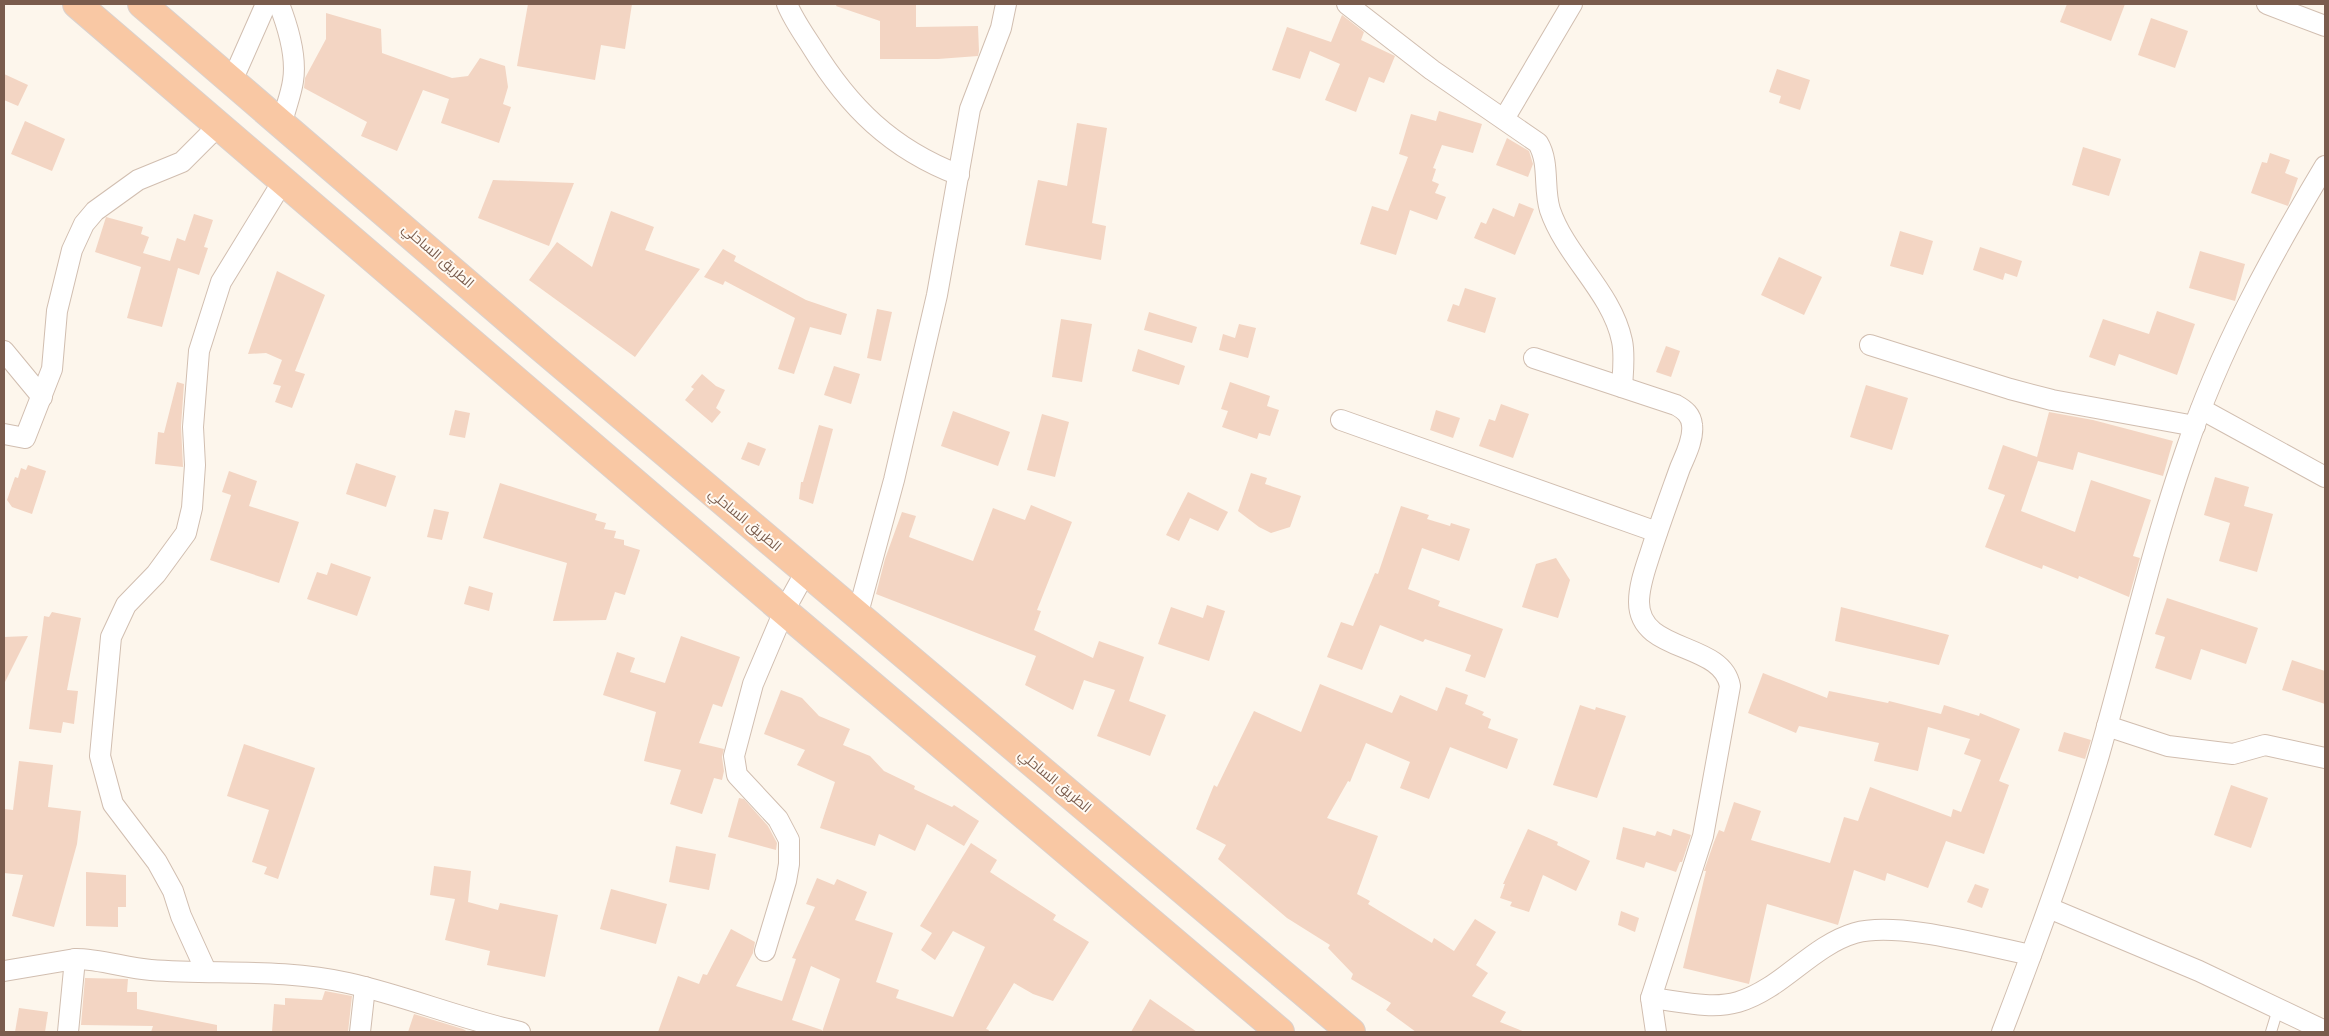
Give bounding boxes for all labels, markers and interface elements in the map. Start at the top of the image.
street label: الطريق الساحلي [397,219,478,294]
street label: الطريق الساحلي [703,484,785,558]
street label: الطريق الساحلي [1013,745,1095,819]

